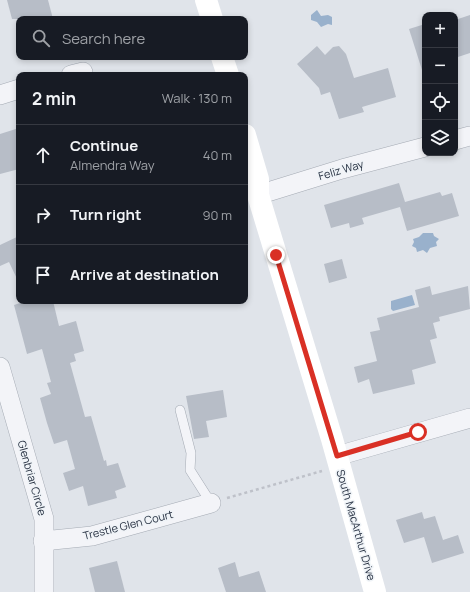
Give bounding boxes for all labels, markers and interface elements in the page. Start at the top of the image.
map controls [422,12,458,156]
button: + [422,12,458,48]
search box [16,16,248,60]
icon: search [30,27,52,49]
text: Search here [62,28,145,49]
button: − [422,48,458,84]
button: locate [422,84,458,120]
text: 2 min [32,87,76,110]
text: Walk · 130 m [162,89,232,107]
button: layers [422,120,458,156]
text: Continue [70,135,138,156]
icon: ahead [32,144,54,166]
text: 40 m [203,146,232,164]
text: Almendra Way [70,156,155,174]
street label: Feliz Way [317,156,365,183]
icon: right [32,204,54,226]
text: Turn right [70,204,141,225]
text: 90 m [202,206,232,224]
route end [267,246,285,264]
icon: arrive [32,264,54,286]
text: Arrive at destination [70,264,219,285]
route start [409,423,427,441]
street label: Glenbriar Circle [15,438,51,518]
street label: South MacArthur Drive [333,468,380,583]
street label: Trestle Glen Court [81,506,174,543]

